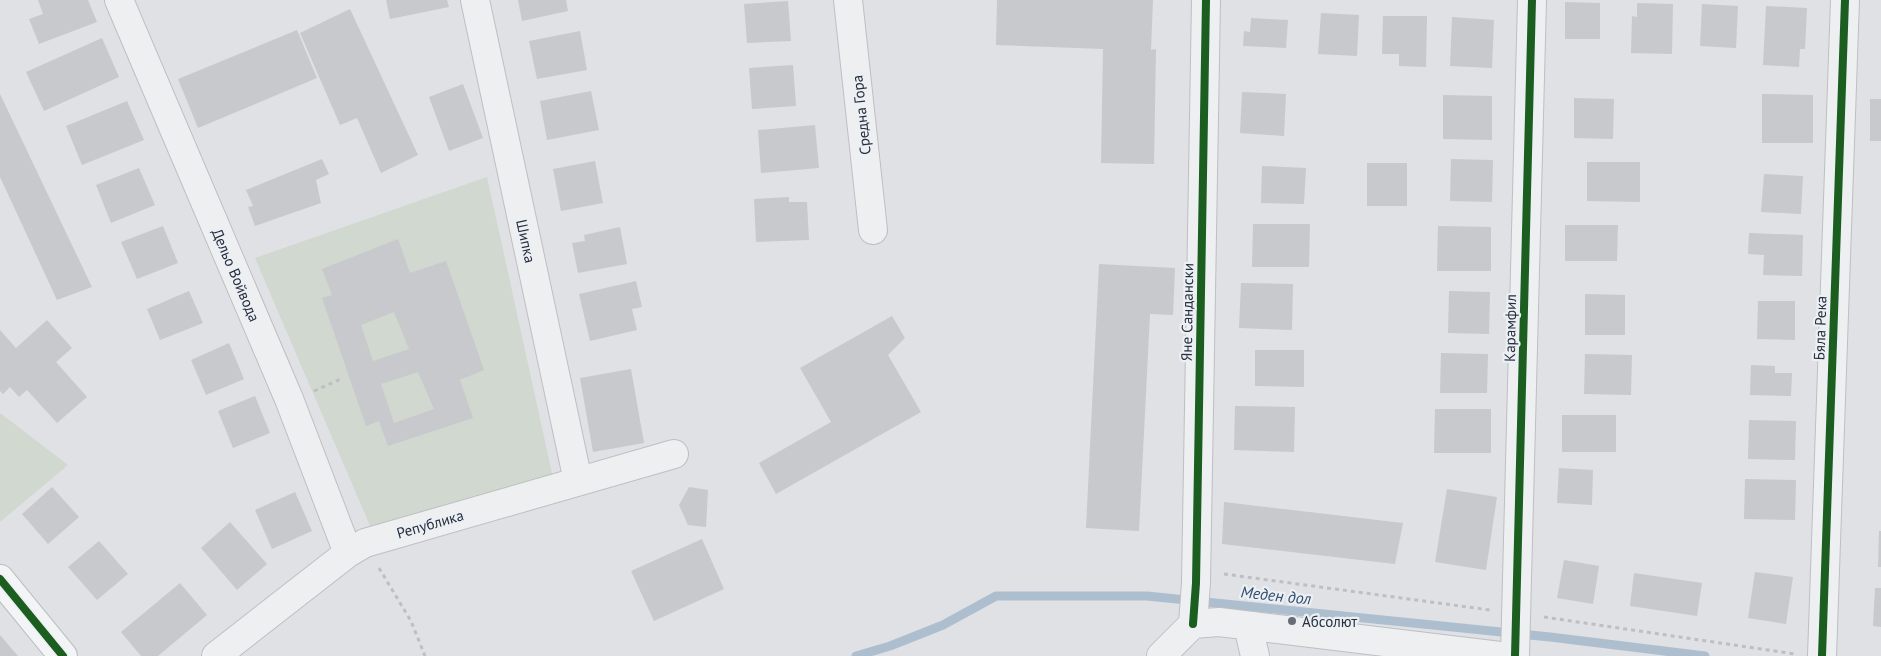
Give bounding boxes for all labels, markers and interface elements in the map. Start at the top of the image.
street label: Средна Гора [847,74,875,156]
street label: Шипка [512,218,540,264]
street label: Дельо Войвода [208,226,264,324]
street label: Яне Сандански [1177,263,1197,361]
street label: Карамфил [1500,294,1520,362]
street label: Бяла Река [1809,295,1831,361]
street label: Република [394,505,466,543]
water label: Меден дол [1240,581,1312,609]
place label: Абсолют [1302,612,1357,631]
marker: Абсолют [1286,615,1298,627]

